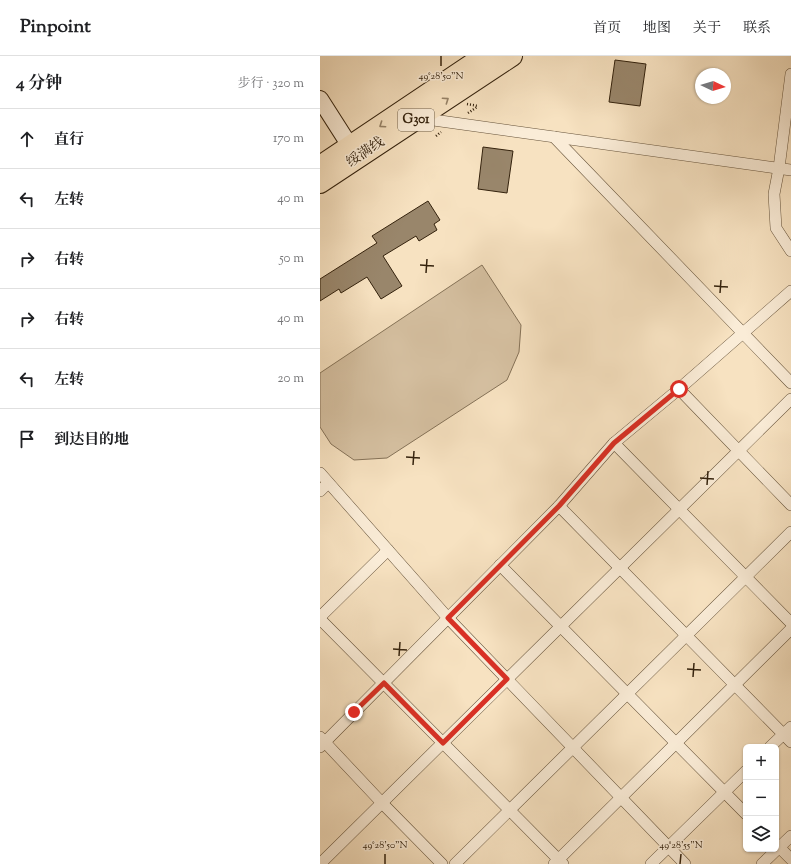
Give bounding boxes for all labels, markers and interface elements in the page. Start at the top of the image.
text: Pinpoint [20,14,91,41]
text: 首页 [593,19,621,39]
text: 地图 [643,19,671,39]
text: 关于 [693,19,721,39]
text: 联系 [743,19,771,39]
north arrow [695,68,731,104]
text: 49°28'50"N [418,69,464,84]
text: 4 分钟 [16,72,62,96]
text: 步行 · 320 m [237,75,304,93]
one-way arrow [442,97,449,105]
road number: G301 [398,109,434,131]
one-way arrow [379,120,386,128]
icon: ahead [16,128,38,150]
text: 直行 [54,130,84,151]
text: 170 m [273,130,304,148]
street label: 绥满线 [343,133,389,173]
icon: left [16,188,38,210]
text: 左转 [54,190,84,211]
text: 40 m [277,190,304,208]
icon: right [16,248,38,270]
text: 右转 [54,250,84,271]
text: 50 m [279,250,304,268]
icon: right [16,308,38,330]
text: 右转 [54,310,84,331]
text: 40 m [277,310,304,328]
icon: left [16,368,38,390]
text: 左转 [54,370,84,391]
text: 20 m [278,370,304,388]
route start [670,380,688,398]
icon: arrive [16,428,38,450]
text: 到达目的地 [54,430,129,451]
route end [345,703,363,721]
map controls [743,744,779,852]
button: + [743,744,779,780]
button: − [743,780,779,816]
button: layers [743,816,779,852]
text: 49°28'50"N [362,838,408,853]
text: 49°28'55"N [659,838,703,853]

